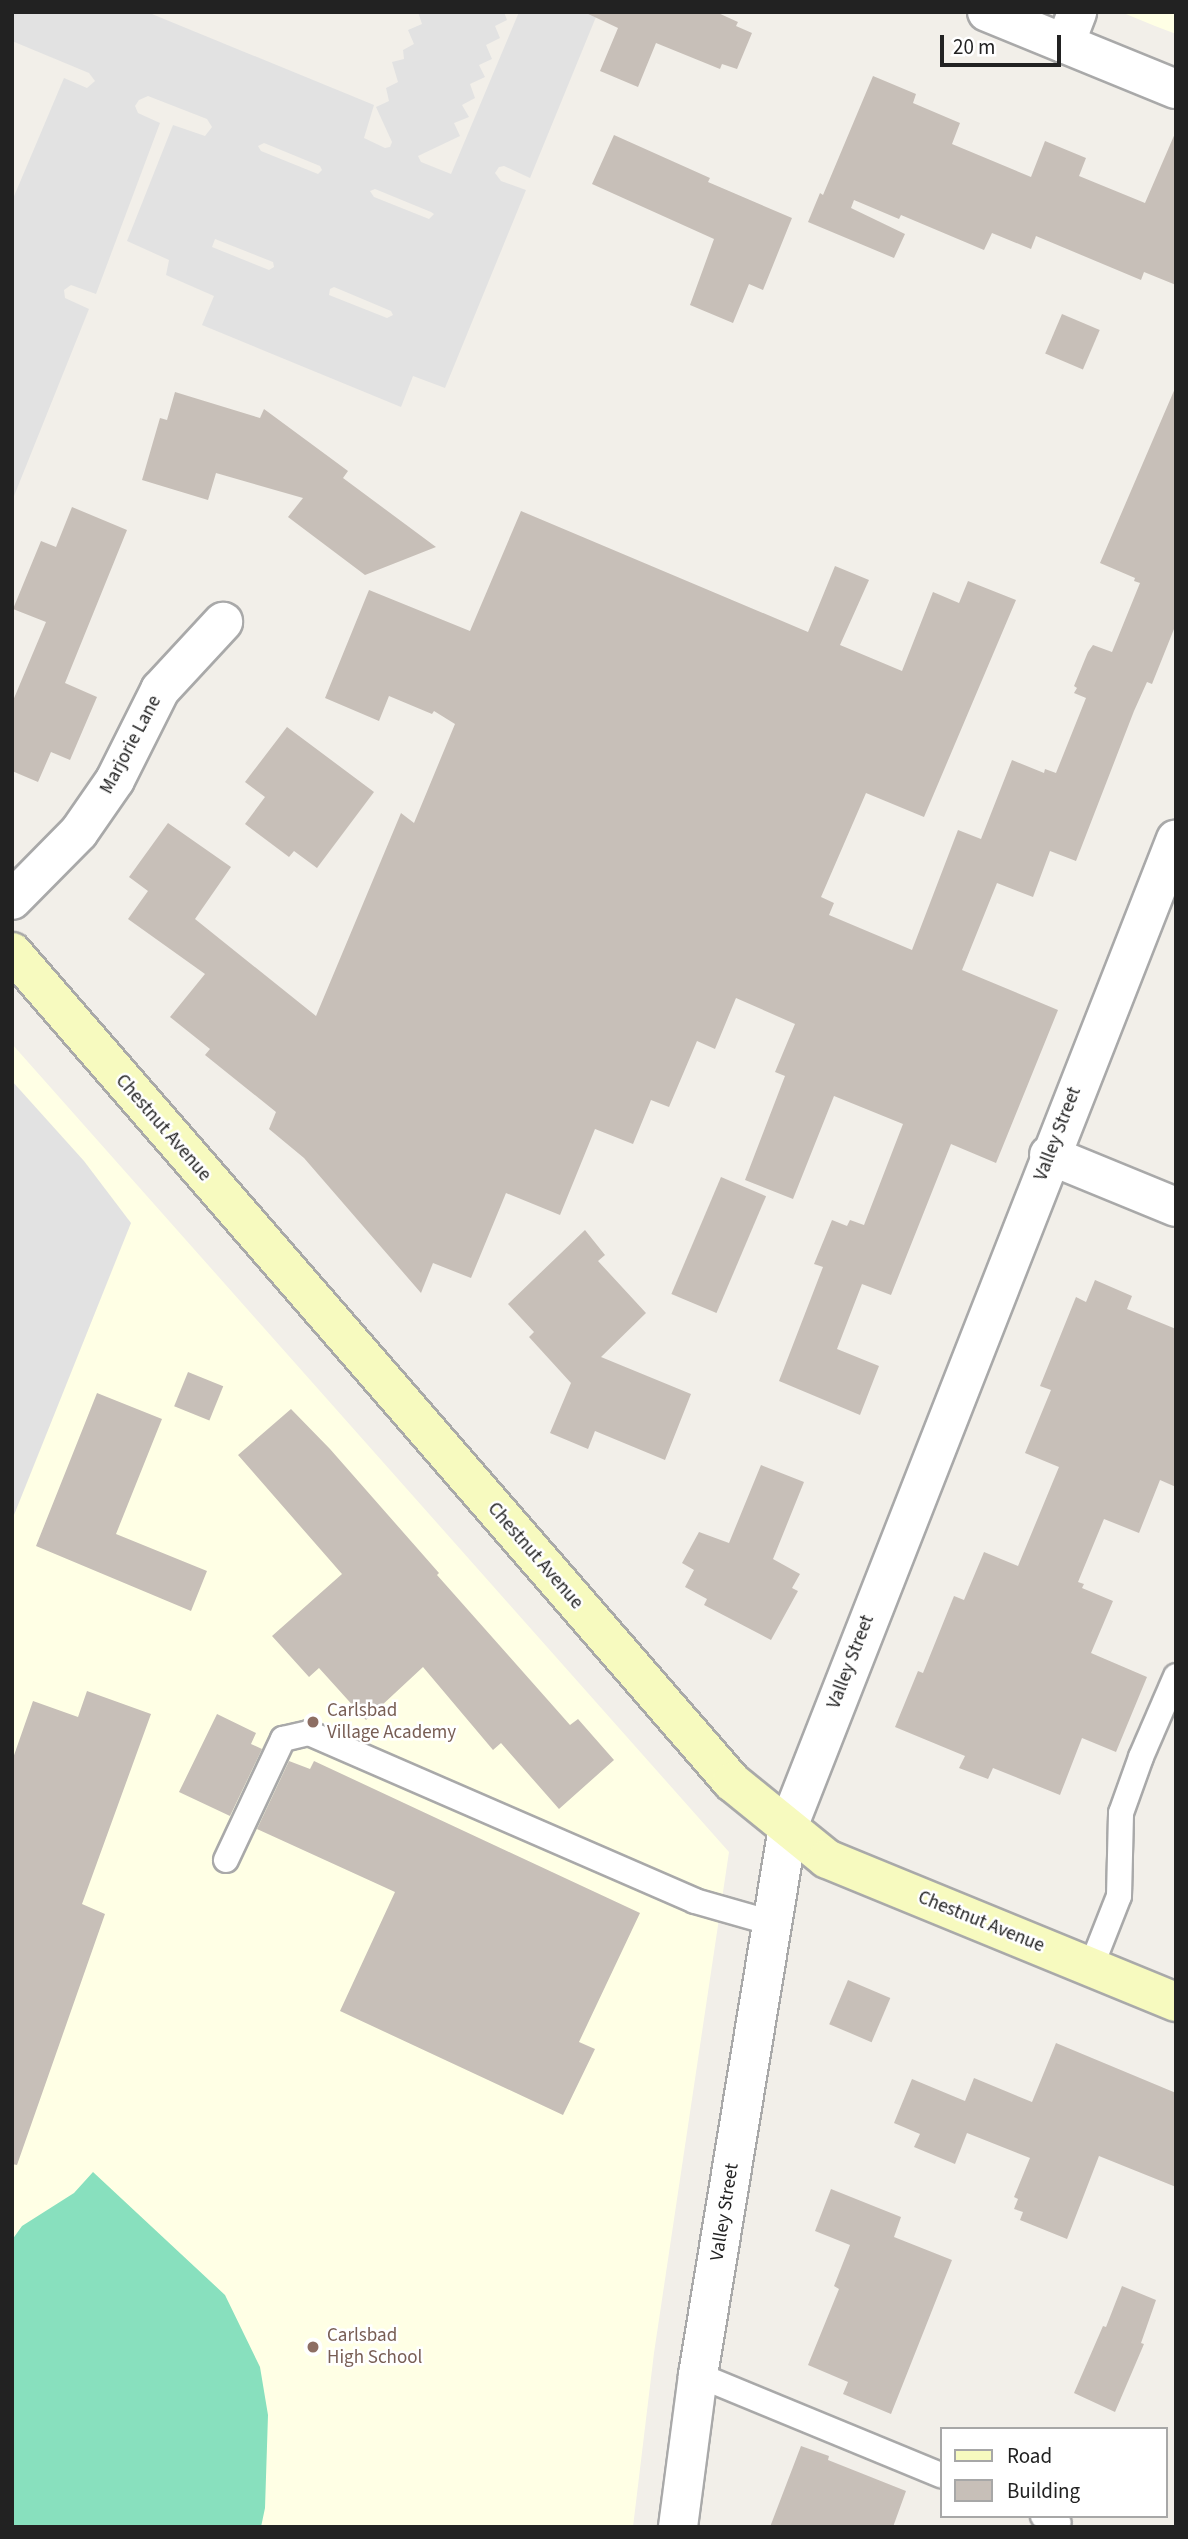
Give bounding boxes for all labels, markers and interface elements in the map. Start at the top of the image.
scale bar [943,21,1064,65]
text: 20 m [953,32,995,62]
street label: Marjorie Lane [96,692,166,798]
street label: Chestnut Avenue [110,1070,216,1186]
street label: Valley Street [1030,1084,1086,1184]
street label: Chestnut Avenue [482,1498,588,1614]
street label: Valley Street [823,1612,879,1712]
place label: Carlsbad Village Academy [327,1700,456,1744]
marker: Carlsbad Village Academy [305,1714,321,1730]
street label: Chestnut Avenue [915,1886,1047,1958]
street label: Valley Street [706,2162,744,2262]
place label: Carlsbad High School [327,2325,422,2369]
marker: Carlsbad High School [305,2339,321,2355]
legend [940,2427,1167,2518]
text: Road [1007,2441,1052,2471]
text: Building [1007,2476,1080,2506]

